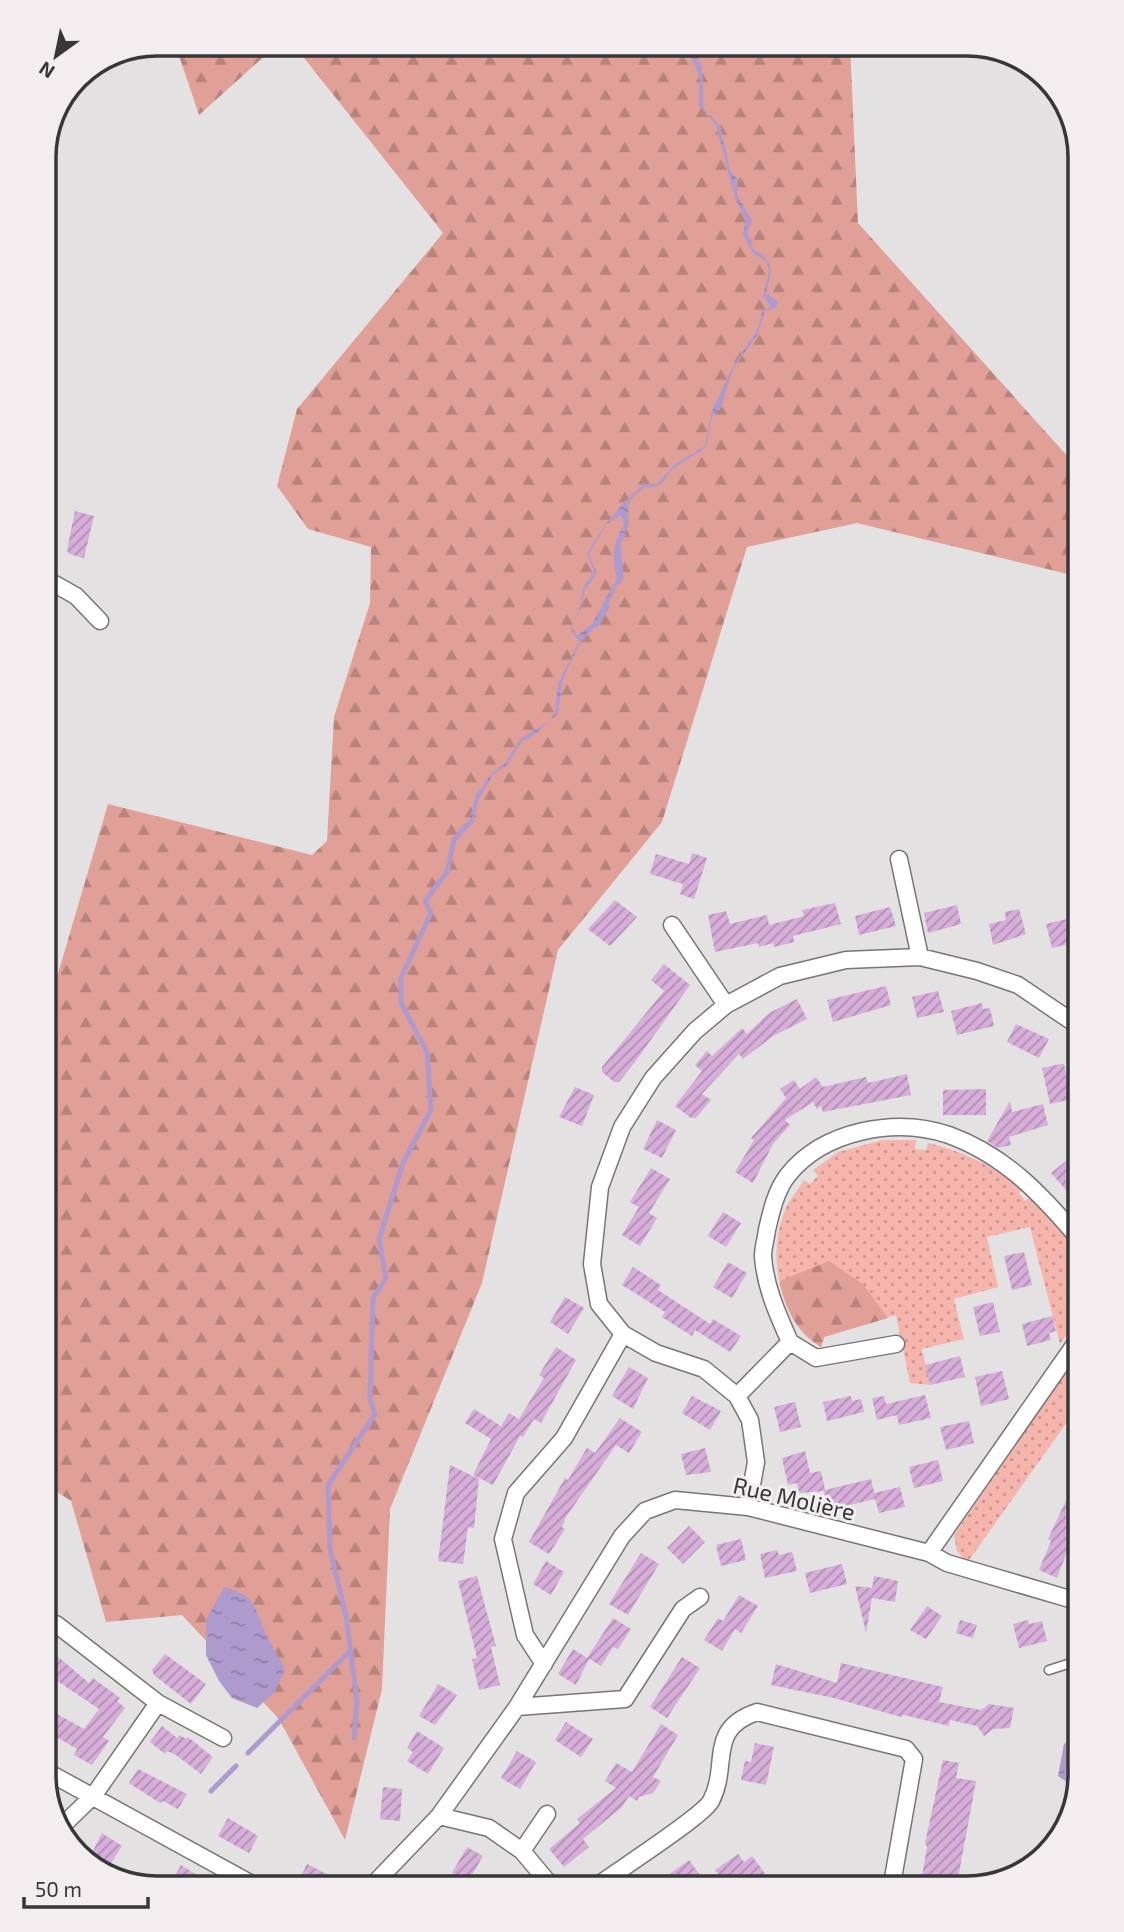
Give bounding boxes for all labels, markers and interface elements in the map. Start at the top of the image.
north arrow [21,21,91,91]
text: N [34,57,58,84]
street label: Rue Molière [731,1470,858,1526]
scale bar [24,1866,149,1910]
text: 50 m [35,1876,82,1901]

